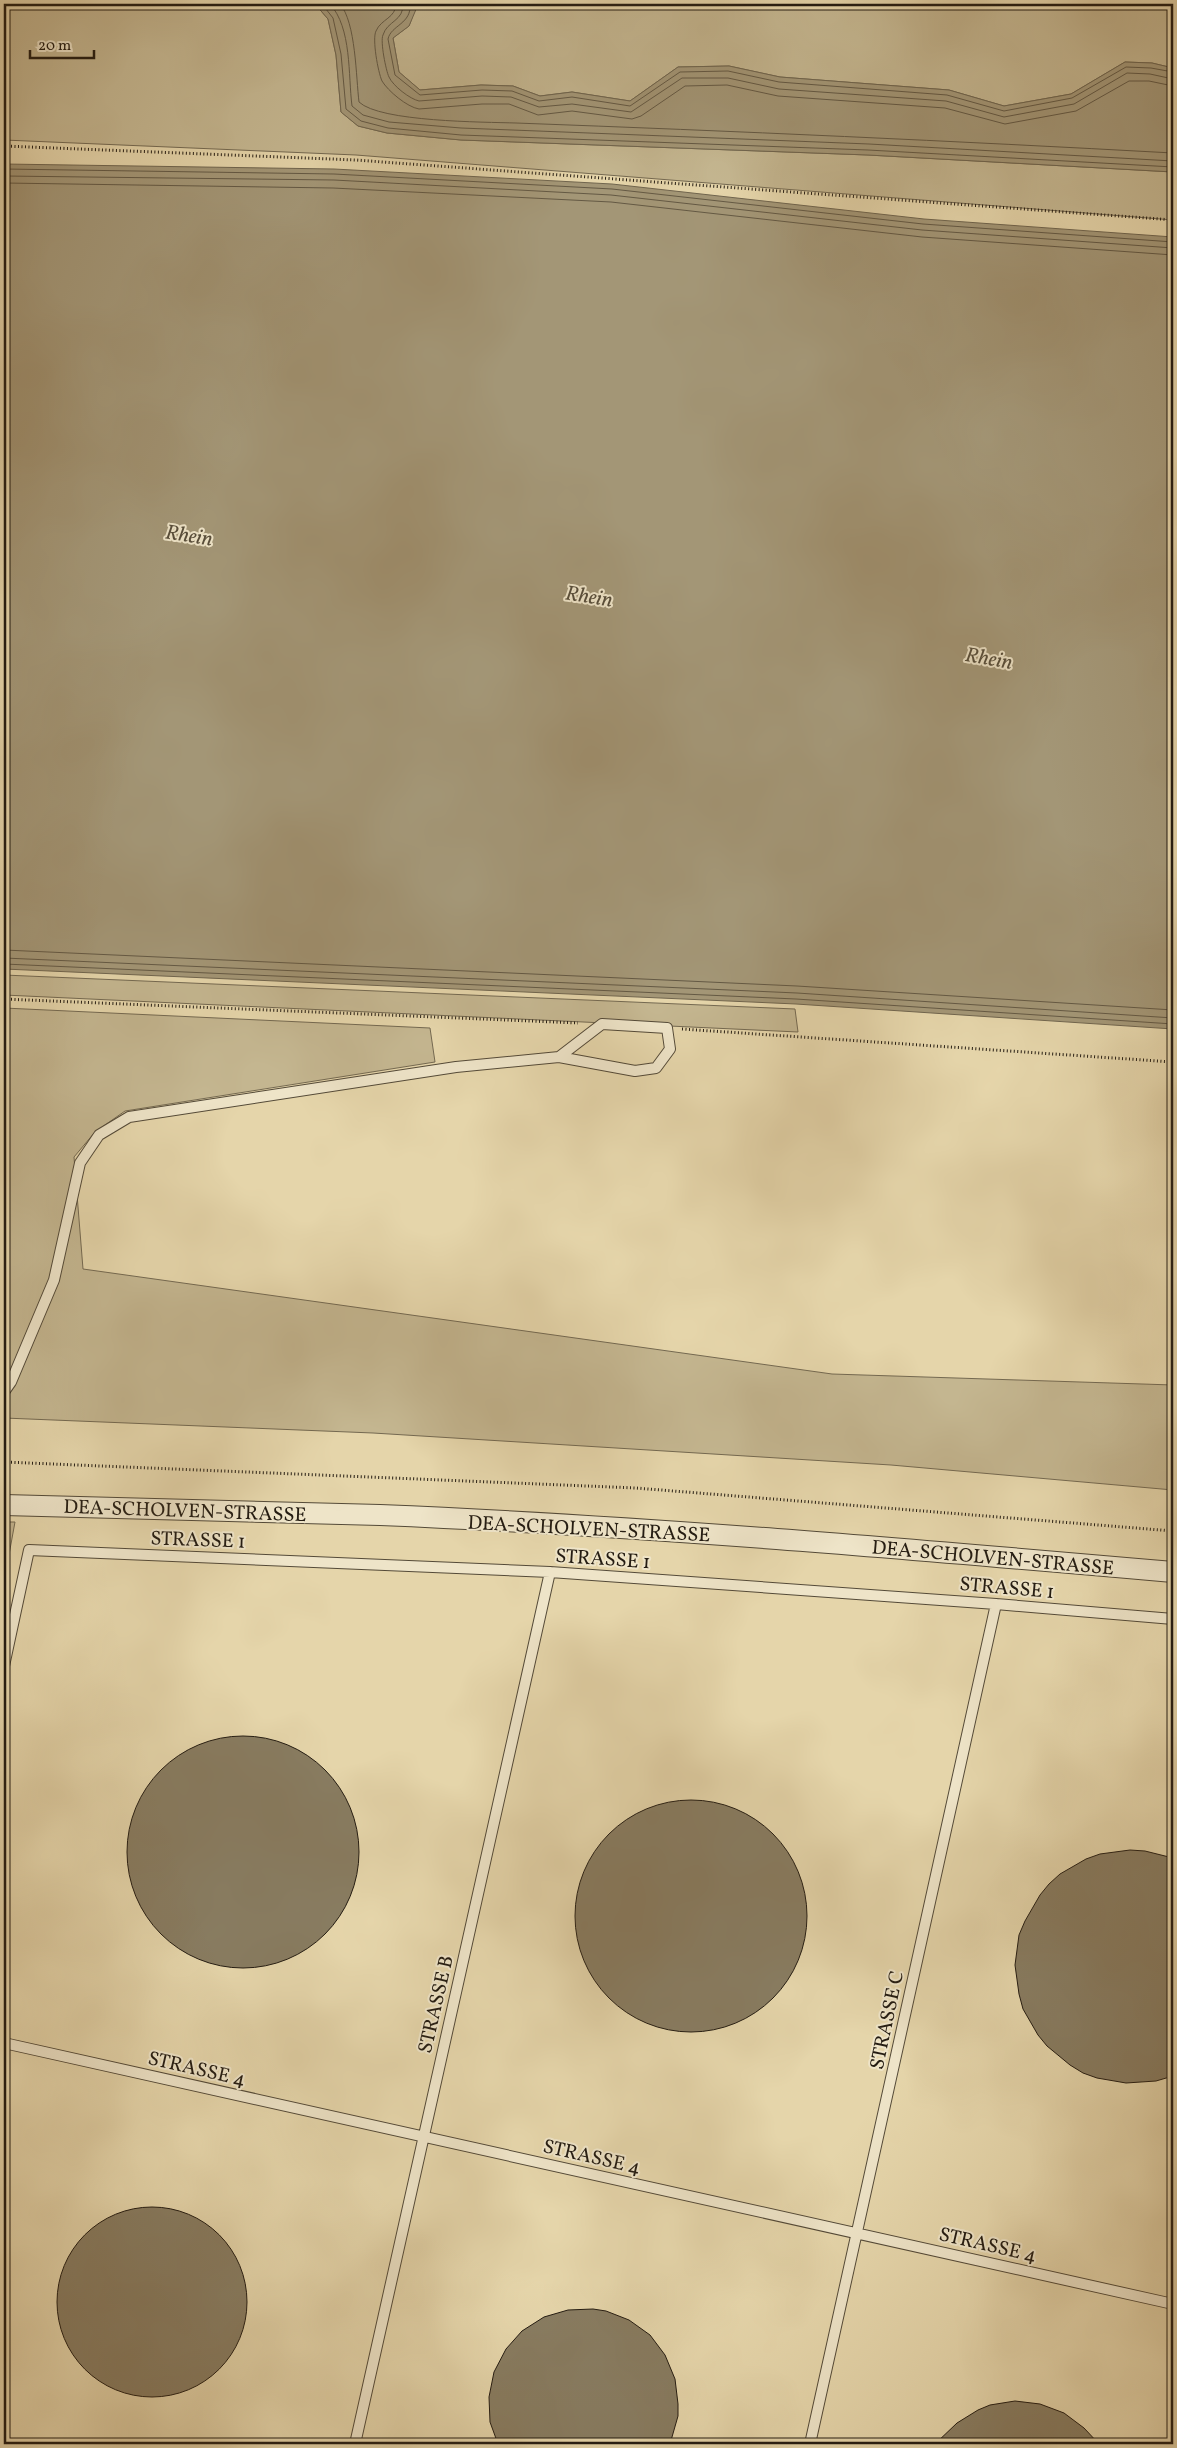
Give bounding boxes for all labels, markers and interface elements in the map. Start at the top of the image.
scale bar [30,28,94,60]
text: 20 m [38,36,71,57]
water label: Rhein [163,518,215,555]
water label: Rhein [563,579,615,616]
water label: Rhein [963,641,1015,678]
street label: DEA-SCHOLVEN-STRASSE [63,1494,307,1530]
street label: DEA-SCHOLVEN-STRASSE [467,1510,711,1550]
street label: STRASSE 1 [150,1525,246,1557]
street label: DEA-SCHOLVEN-STRASSE [870,1534,1115,1584]
street label: STRASSE 1 [554,1543,651,1577]
street label: STRASSE 1 [958,1571,1055,1607]
street label: STRASSE B [412,1953,462,2056]
street label: STRASSE C [864,1968,912,2072]
street label: STRASSE 4 [145,2045,248,2095]
street label: STRASSE 4 [540,2133,643,2183]
street label: STRASSE 4 [936,2221,1039,2271]

